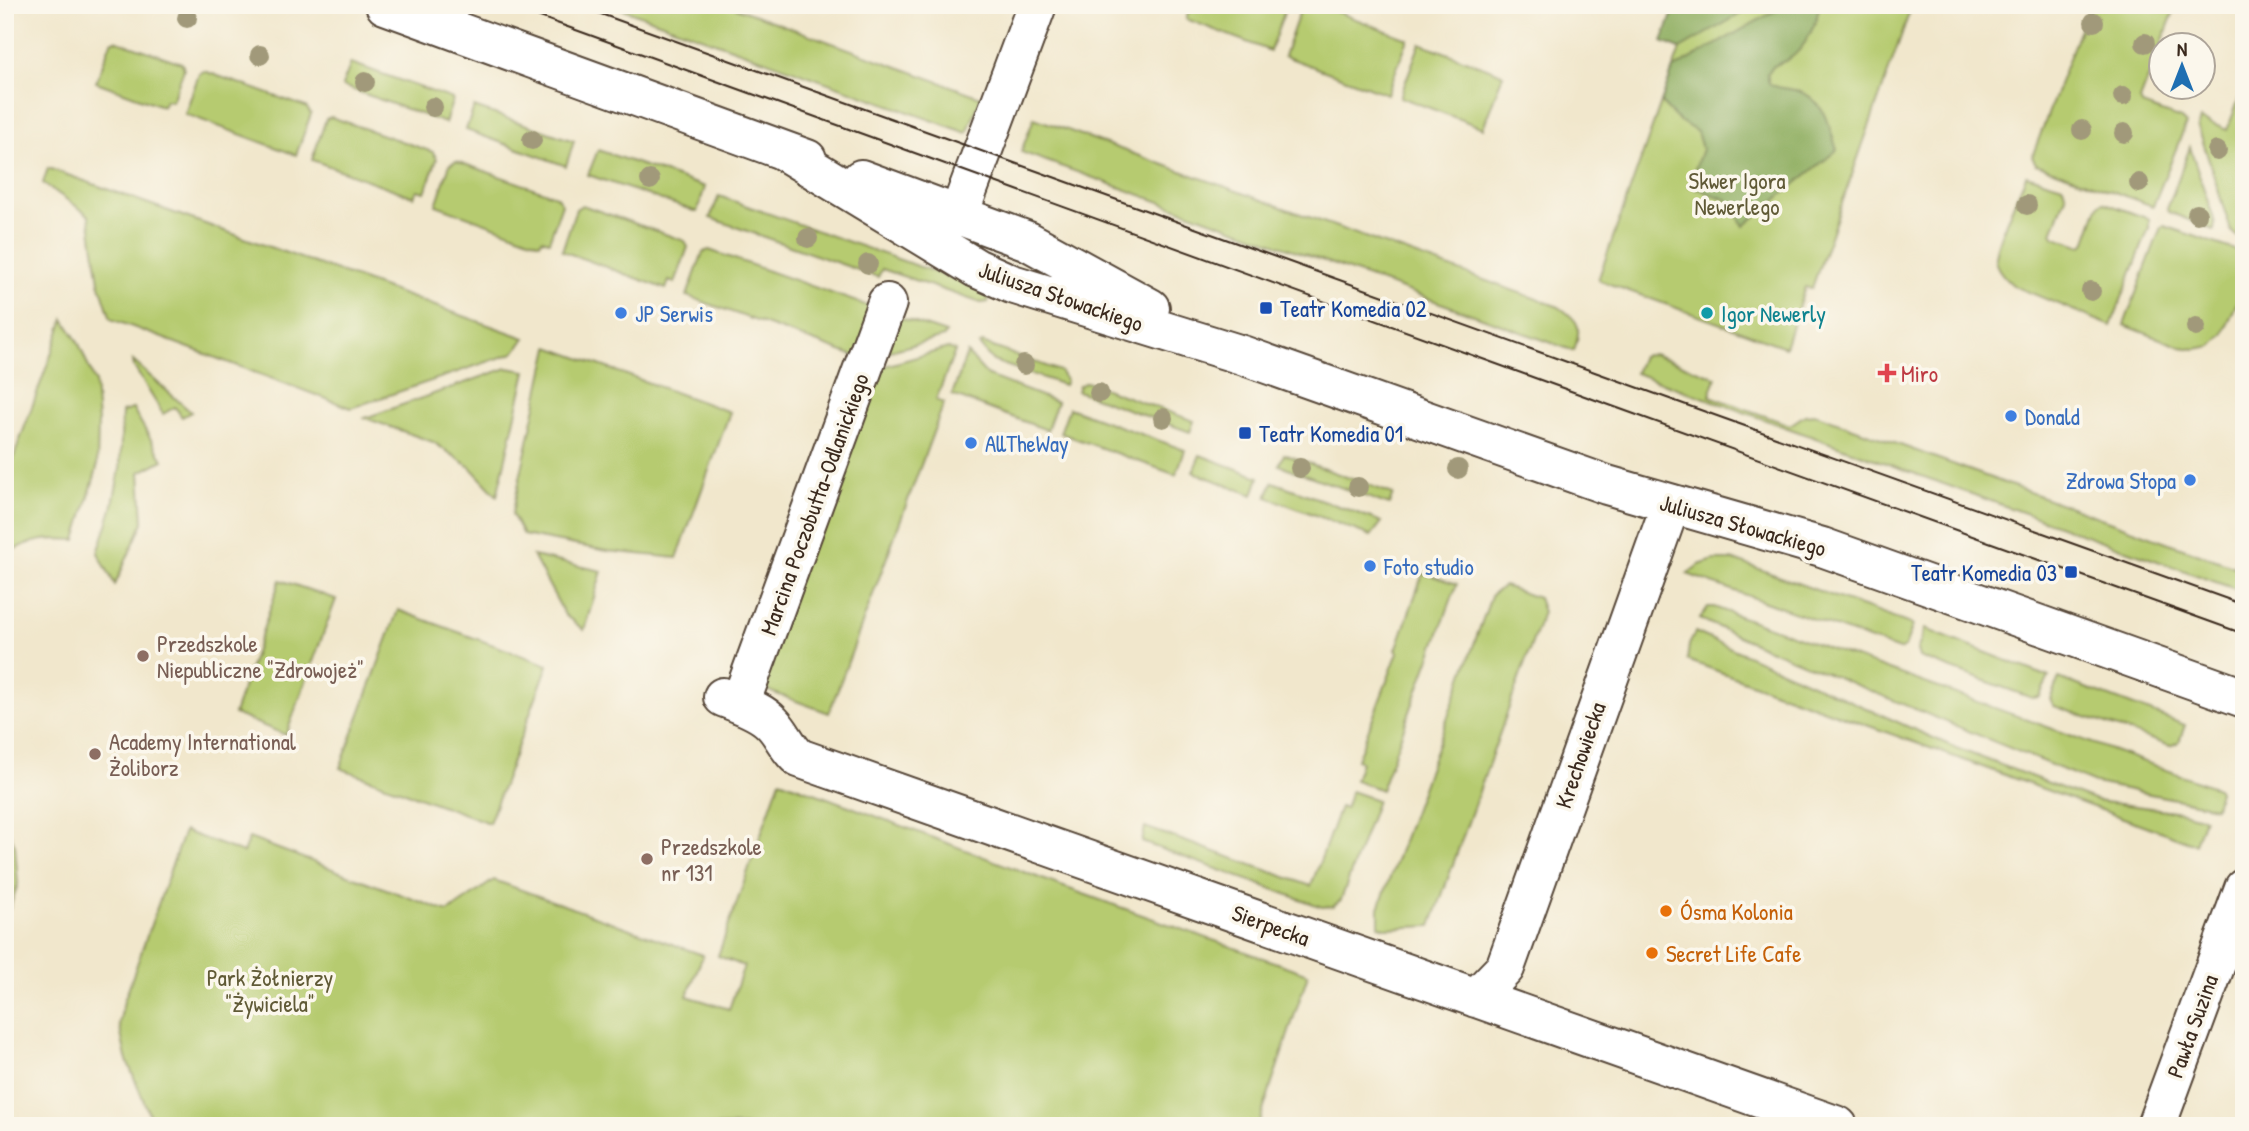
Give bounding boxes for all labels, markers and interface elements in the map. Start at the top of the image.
north arrow [2148,32,2218,102]
text: N [2177,36,2187,62]
park label: Skwer Igora Newerlego [1689,165,1785,222]
street label: Juliusza Słowackiego [975,253,1147,339]
place label: Teatr Komedia 02 [1280,293,1427,324]
place label: JP Serwis [635,298,713,329]
place label: Igor Newerly [1721,298,1826,329]
marker: Teatr Komedia 02 [1258,300,1274,316]
marker: JP Serwis [613,305,629,321]
marker: Igor Newerly [1699,305,1715,321]
place label: Miro [1901,358,1938,389]
marker: Miro [1879,365,1895,381]
street label: Marcina Poczobutta-Odlanickiego [752,369,876,639]
place label: Donald [2025,401,2080,432]
marker: Donald [2003,408,2019,424]
place label: Teatr Komedia 01 [1259,418,1403,449]
marker: Teatr Komedia 01 [1237,425,1253,441]
place label: AllTheWay [985,428,1069,459]
marker: AllTheWay [963,435,979,451]
place label: Zdrowa Stopa [2066,465,2176,496]
marker: Zdrowa Stopa [2182,472,2198,488]
street label: Juliusza Słowackiego [1656,486,1830,564]
place label: Foto studio [1383,551,1474,582]
place label: Teatr Komedia 03 [1911,557,2057,588]
marker: Foto studio [1362,558,1378,574]
marker: Teatr Komedia 03 [2063,564,2079,580]
place label: Przedszkole Niepubliczne "Zdrowojeż" [157,628,364,685]
marker: Przedszkole Niepubliczne "Zdrowojeż" [135,648,151,664]
street label: Krechowiecka [1547,698,1613,812]
place label: Academy International Żoliborz [109,726,297,783]
marker: Academy International Żoliborz [87,746,103,762]
place label: Przedszkole nr 131 [661,831,762,888]
marker: Przedszkole nr 131 [639,851,655,867]
place label: Ósma Kolonia [1680,896,1793,927]
street label: Sierpecka [1228,897,1314,953]
marker: Ósma Kolonia [1658,903,1674,919]
place label: Secret Life Cafe [1666,938,1801,969]
marker: Secret Life Cafe [1644,945,1660,961]
park label: Park Żołnierzy "Żywiciela" [207,962,334,1019]
street label: Pawła Suzina [2159,970,2225,1082]

